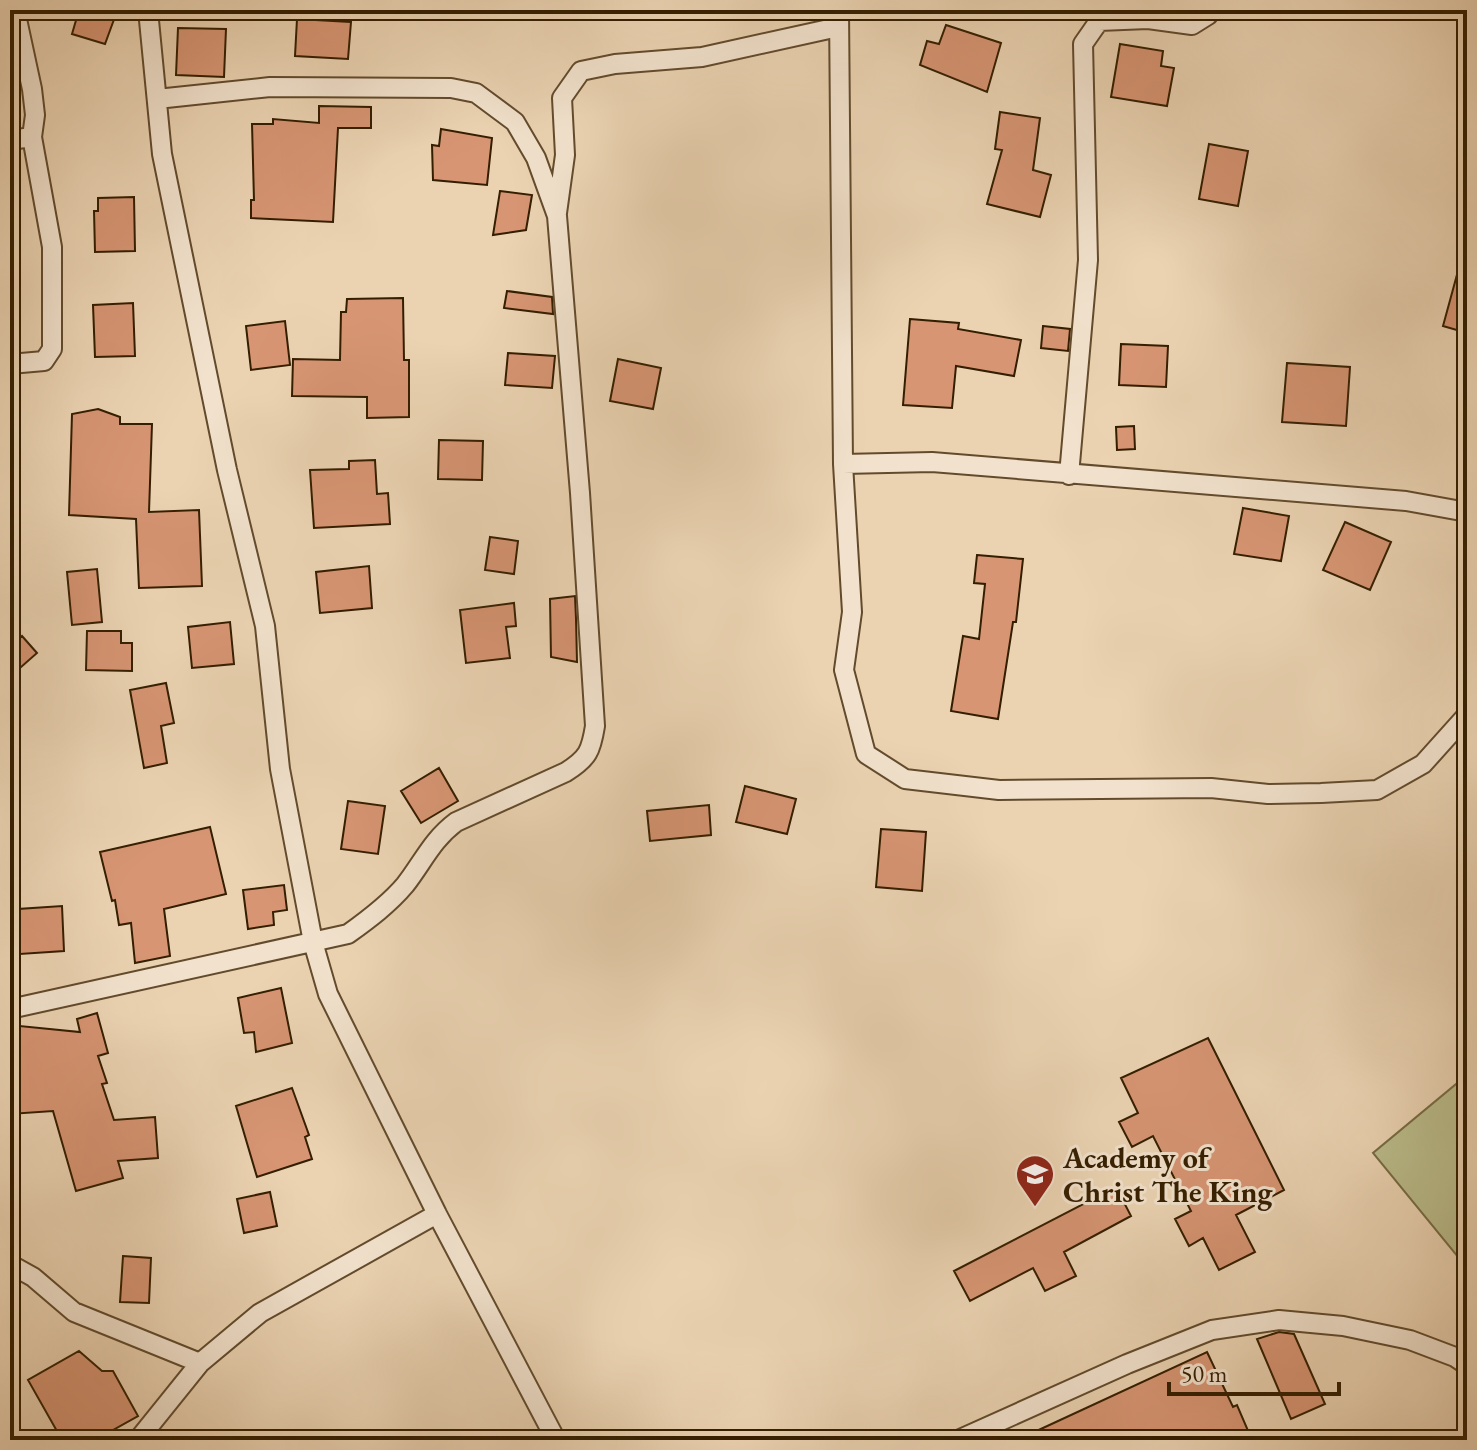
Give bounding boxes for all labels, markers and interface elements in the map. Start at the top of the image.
place label: Academy of Christ The King [1062,1138,1273,1211]
school or university icon: Academy of Christ The King [1014,1153,1056,1208]
scale bar [1169,1346,1339,1396]
text: 50 m [1181,1358,1228,1389]

